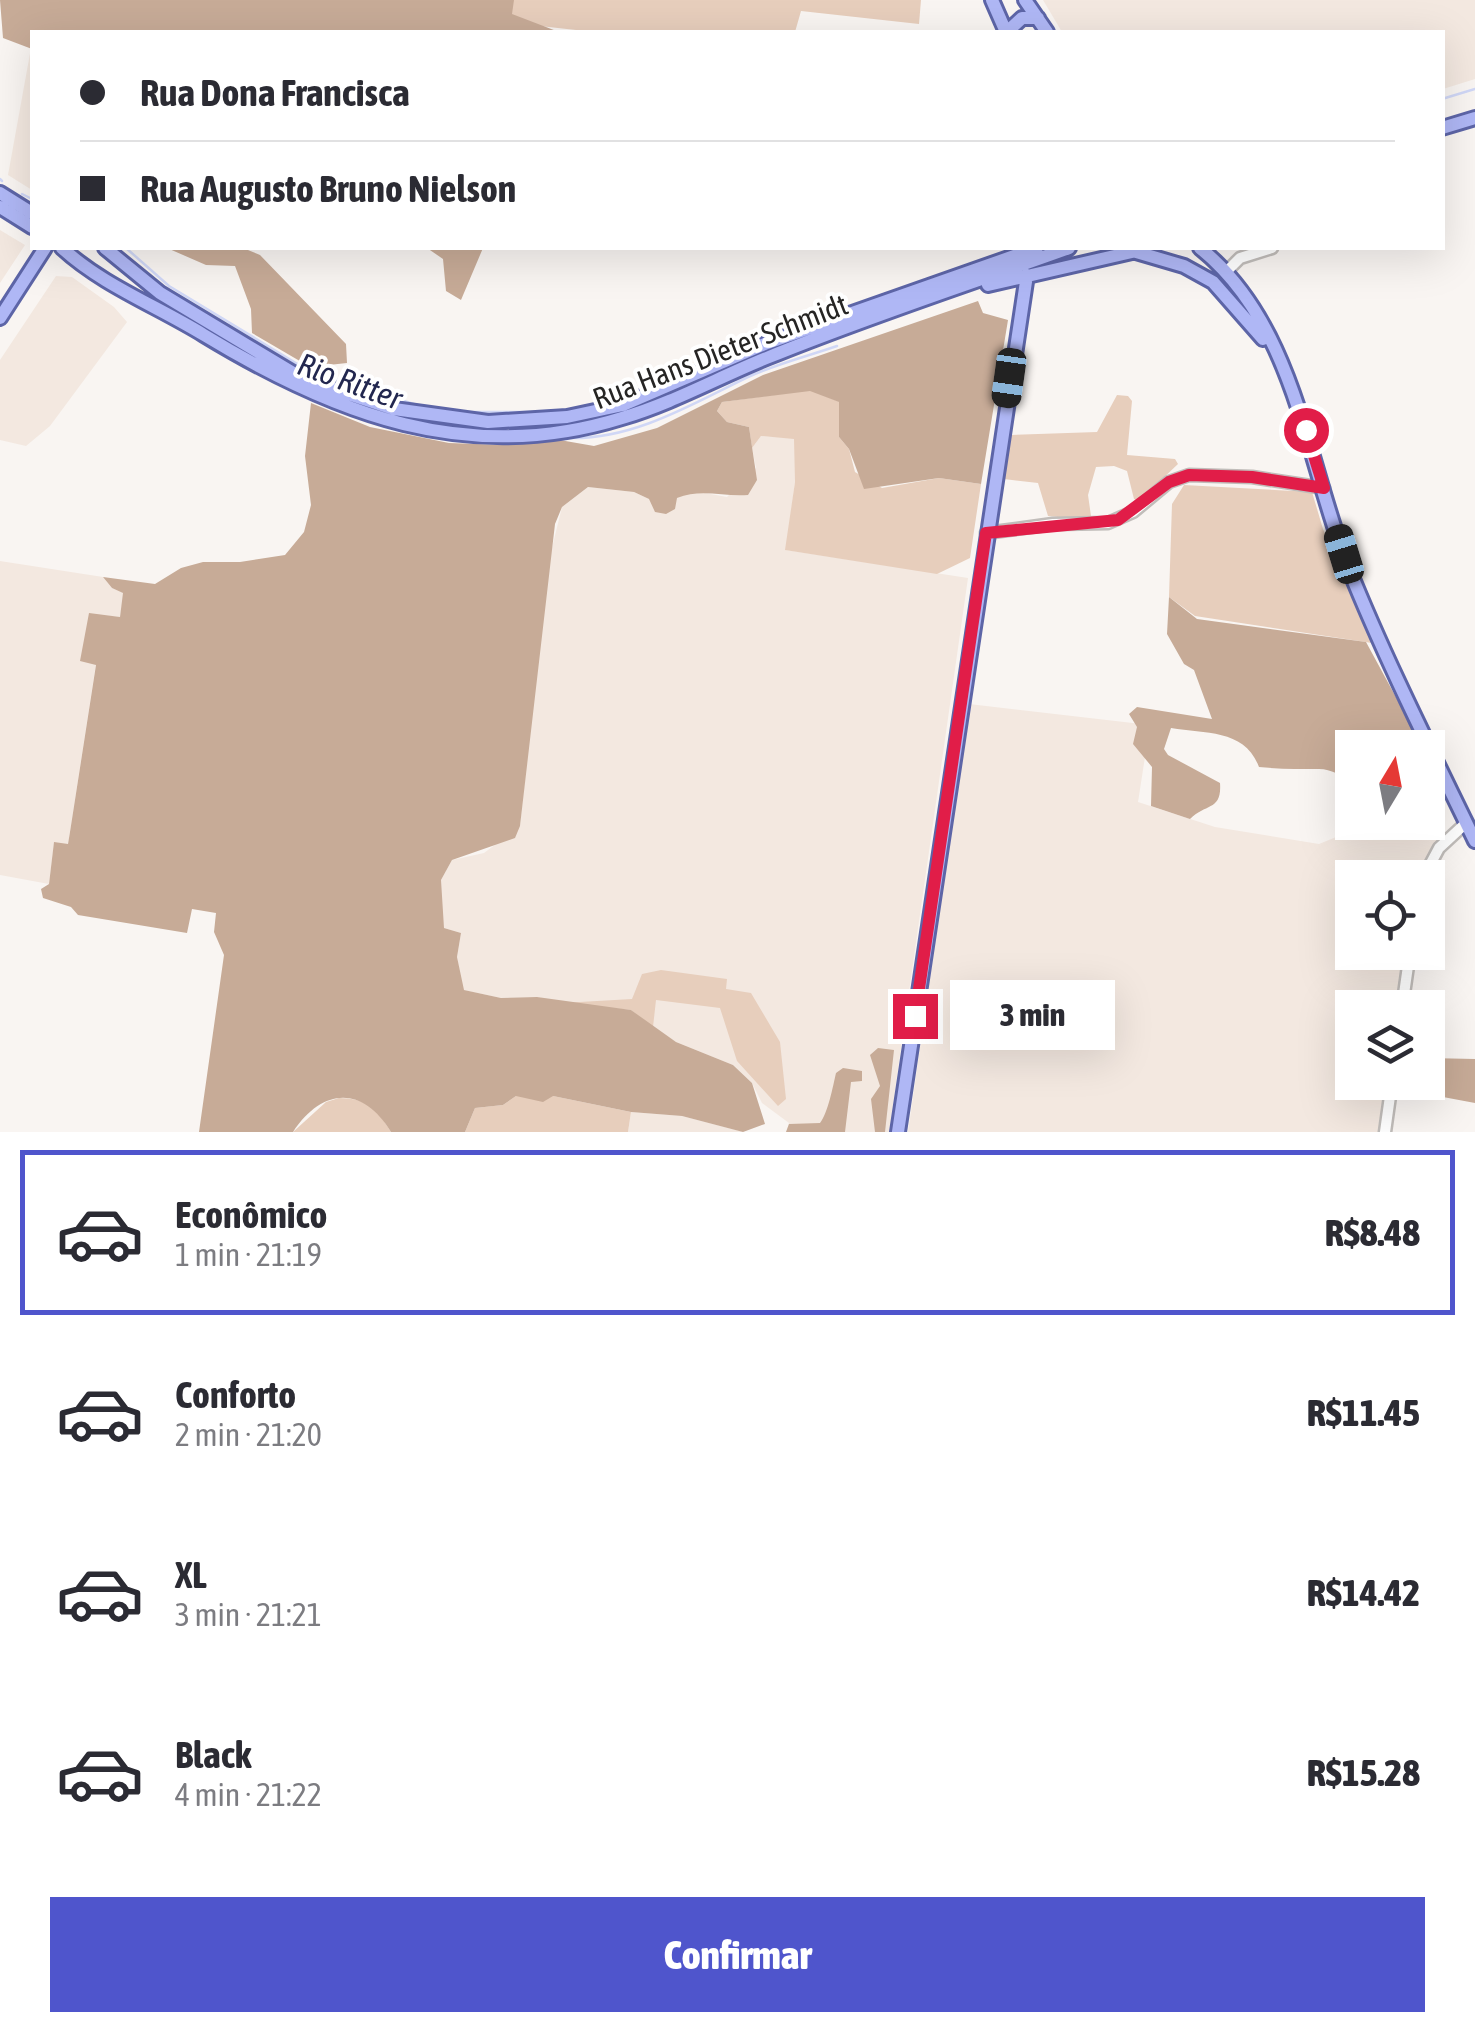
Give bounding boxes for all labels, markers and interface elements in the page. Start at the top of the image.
text: Rua Dona Francisca [140,71,410,114]
text: Rua Augusto Bruno Nielson [140,167,516,210]
street label: Rua Hans Dieter Schmidt [588,287,852,415]
water label: Rio Ritter [293,345,409,417]
car [990,346,1028,410]
route start [1284,408,1329,453]
car [1321,521,1367,587]
north arrow [1335,730,1445,840]
map controls [1335,730,1445,1100]
button: locate [1335,860,1445,970]
callout: 3 min [950,981,1115,1051]
button: layers [1335,990,1445,1100]
route end [893,994,938,1039]
text: 3 min [1000,996,1065,1033]
icon: car [55,1188,145,1278]
text: Econômico [175,1193,327,1236]
text: R$8.48 [1325,1211,1420,1254]
text: 1 min · 21:19 [175,1236,322,1273]
icon: car [55,1368,145,1458]
text: Conforto [175,1373,296,1416]
text: R$11.45 [1307,1391,1420,1434]
text: 2 min · 21:20 [175,1416,322,1453]
icon: car [55,1548,145,1638]
text: XL [175,1553,207,1596]
text: R$14.42 [1307,1571,1420,1614]
text: 3 min · 21:21 [175,1596,322,1633]
icon: car [55,1728,145,1818]
text: Black [175,1733,252,1776]
text: R$15.28 [1307,1751,1420,1794]
text: 4 min · 21:22 [175,1776,322,1813]
button: Confirmar [50,1897,1425,2012]

